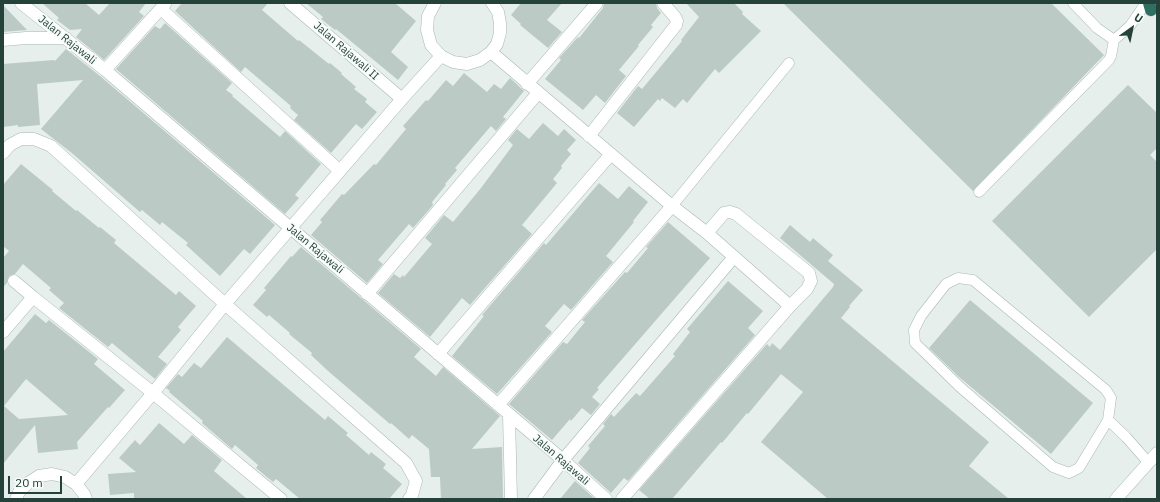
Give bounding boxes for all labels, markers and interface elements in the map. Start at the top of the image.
north arrow [1112,8,1152,48]
text: U [1132,10,1146,26]
street label: Jalan Rajawali [35,13,99,67]
street label: Jalan Rajawali II [311,19,381,83]
street label: Jalan Rajawali [284,221,346,277]
street label: Jalan Rajawali [530,432,592,488]
scale bar [10,468,64,494]
text: 20 m [15,475,43,490]

